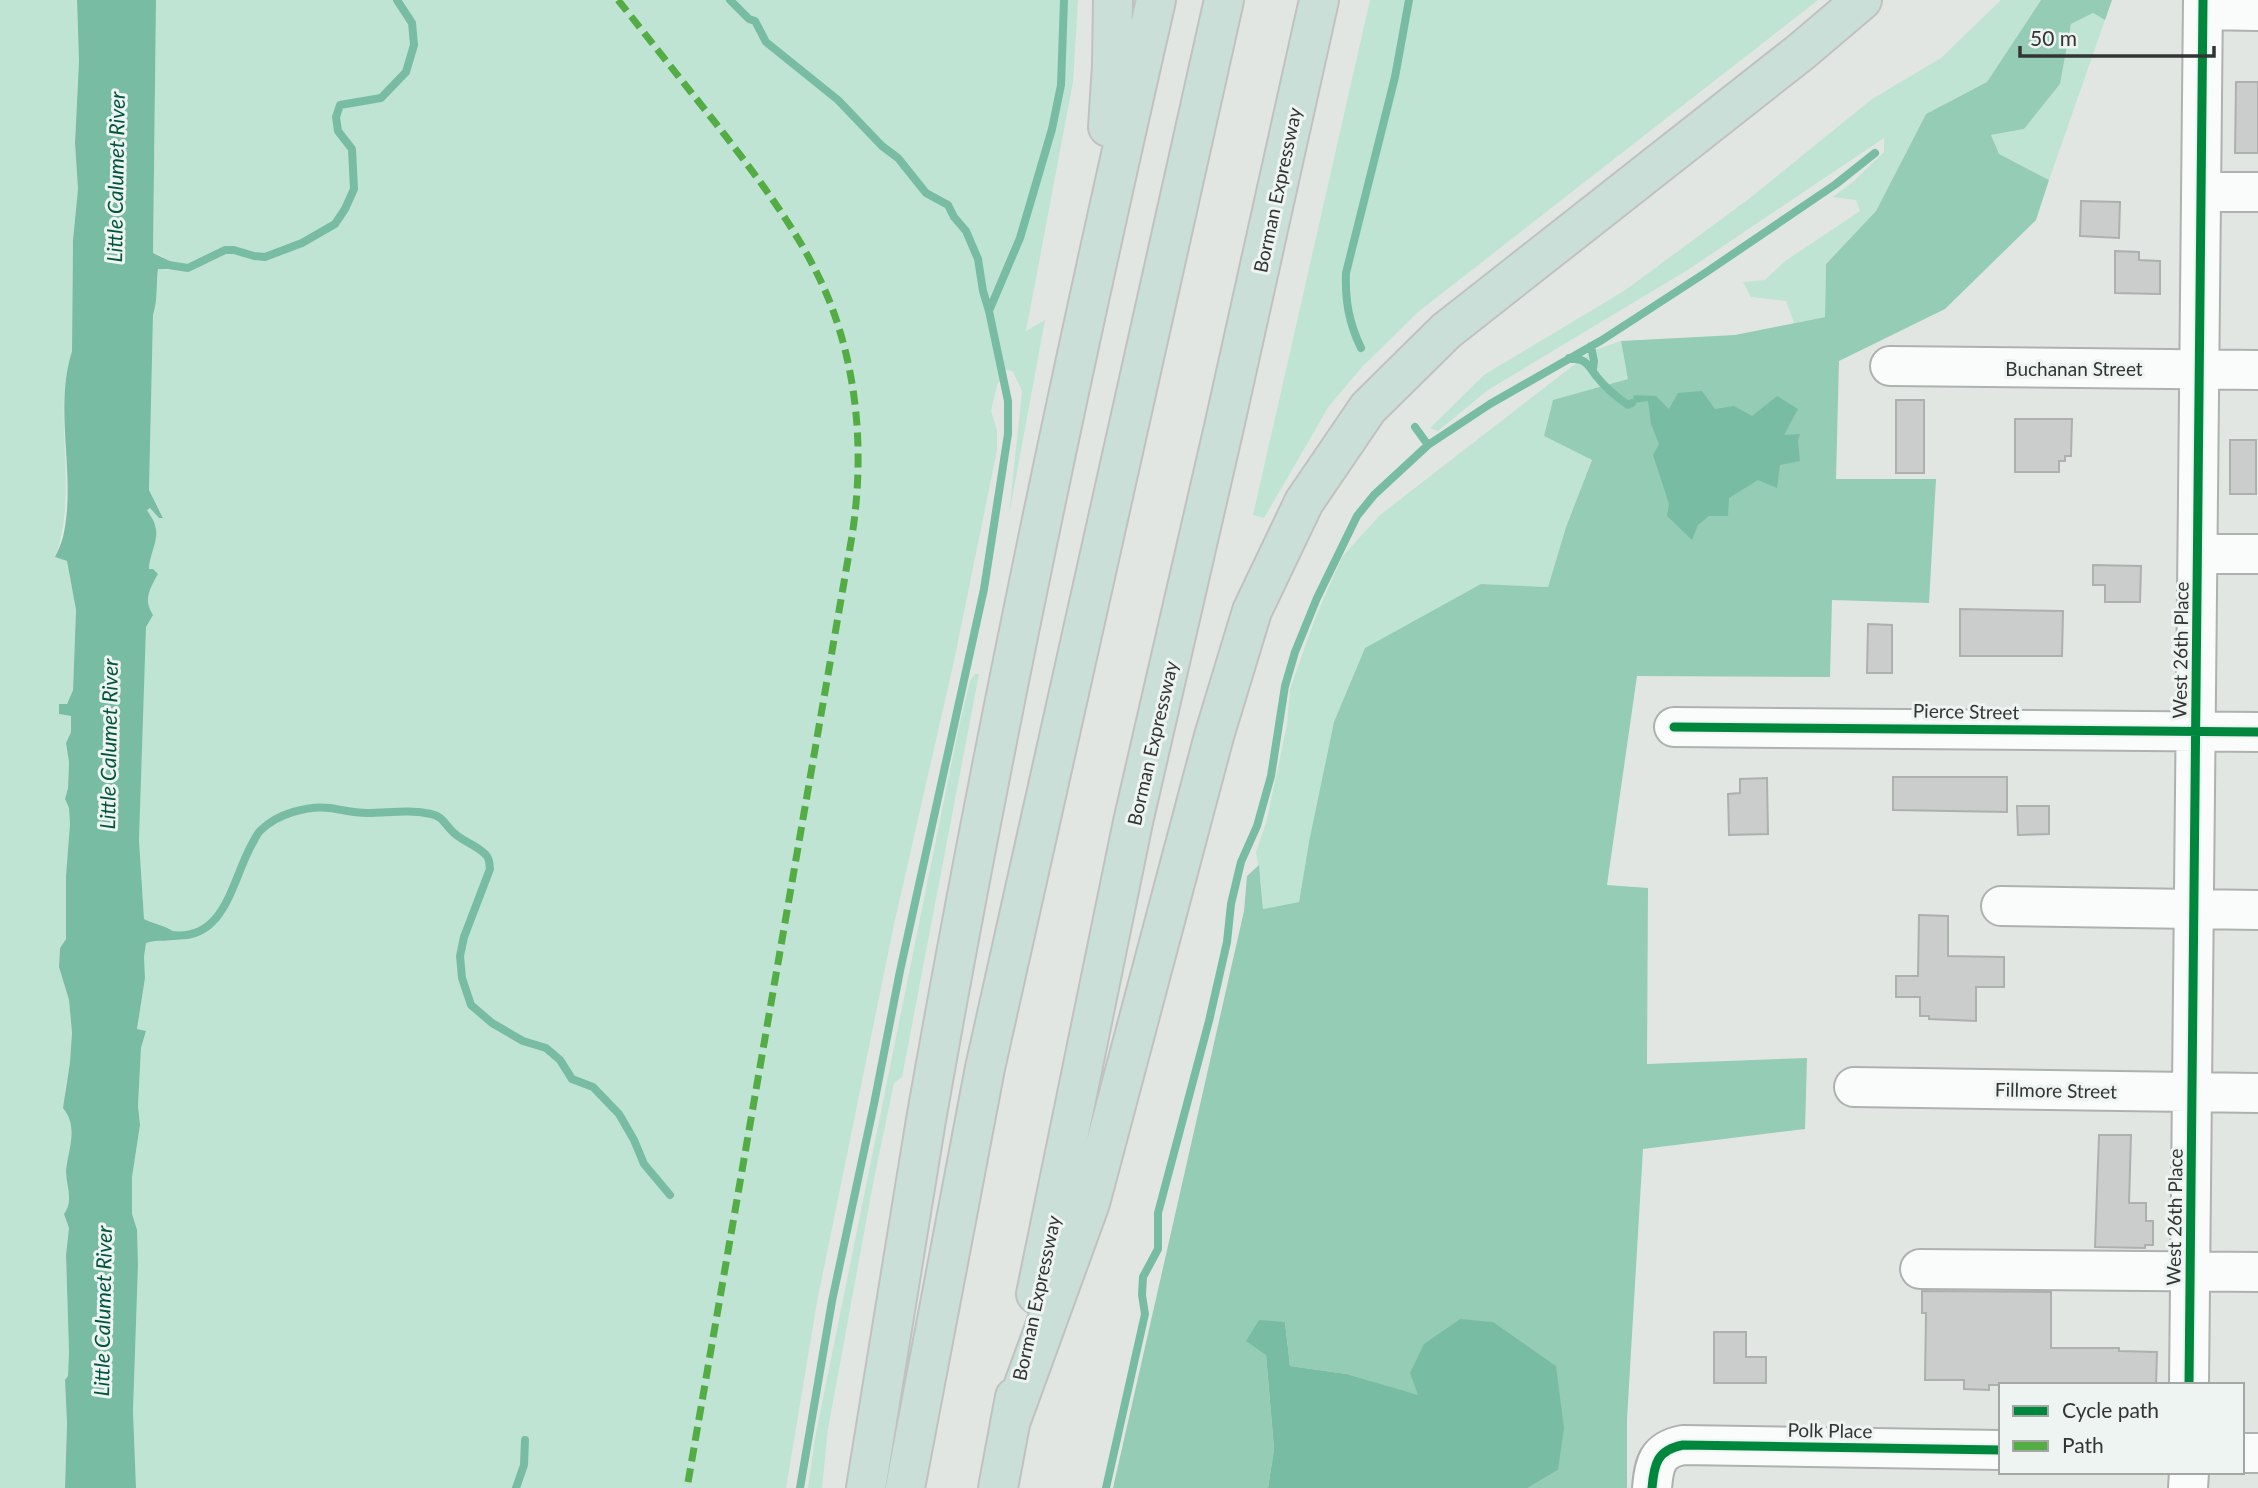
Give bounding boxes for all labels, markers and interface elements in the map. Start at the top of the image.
scale bar [2020,14,2214,58]
text: 50 m [2030,25,2077,50]
water label: Little Calumet River [101,91,129,262]
street label: Borman Expressway [1248,105,1306,275]
street label: Buchanan Street [2005,357,2143,380]
street label: West 26th Place [2167,581,2193,719]
water label: Little Calumet River [94,658,122,829]
street label: Borman Expressway [1122,658,1182,828]
street label: Pierce Street [1913,699,2020,723]
street label: Fillmore Street [1995,1077,2117,1103]
street label: West 26th Place [2161,1148,2187,1286]
street label: Borman Expressway [1007,1213,1065,1383]
water label: Little Calumet River [88,1225,116,1396]
legend [1999,1383,2244,1474]
text: Cycle path [2062,1397,2159,1422]
street label: Polk Place [1787,1418,1873,1442]
text: Path [2062,1432,2104,1457]

